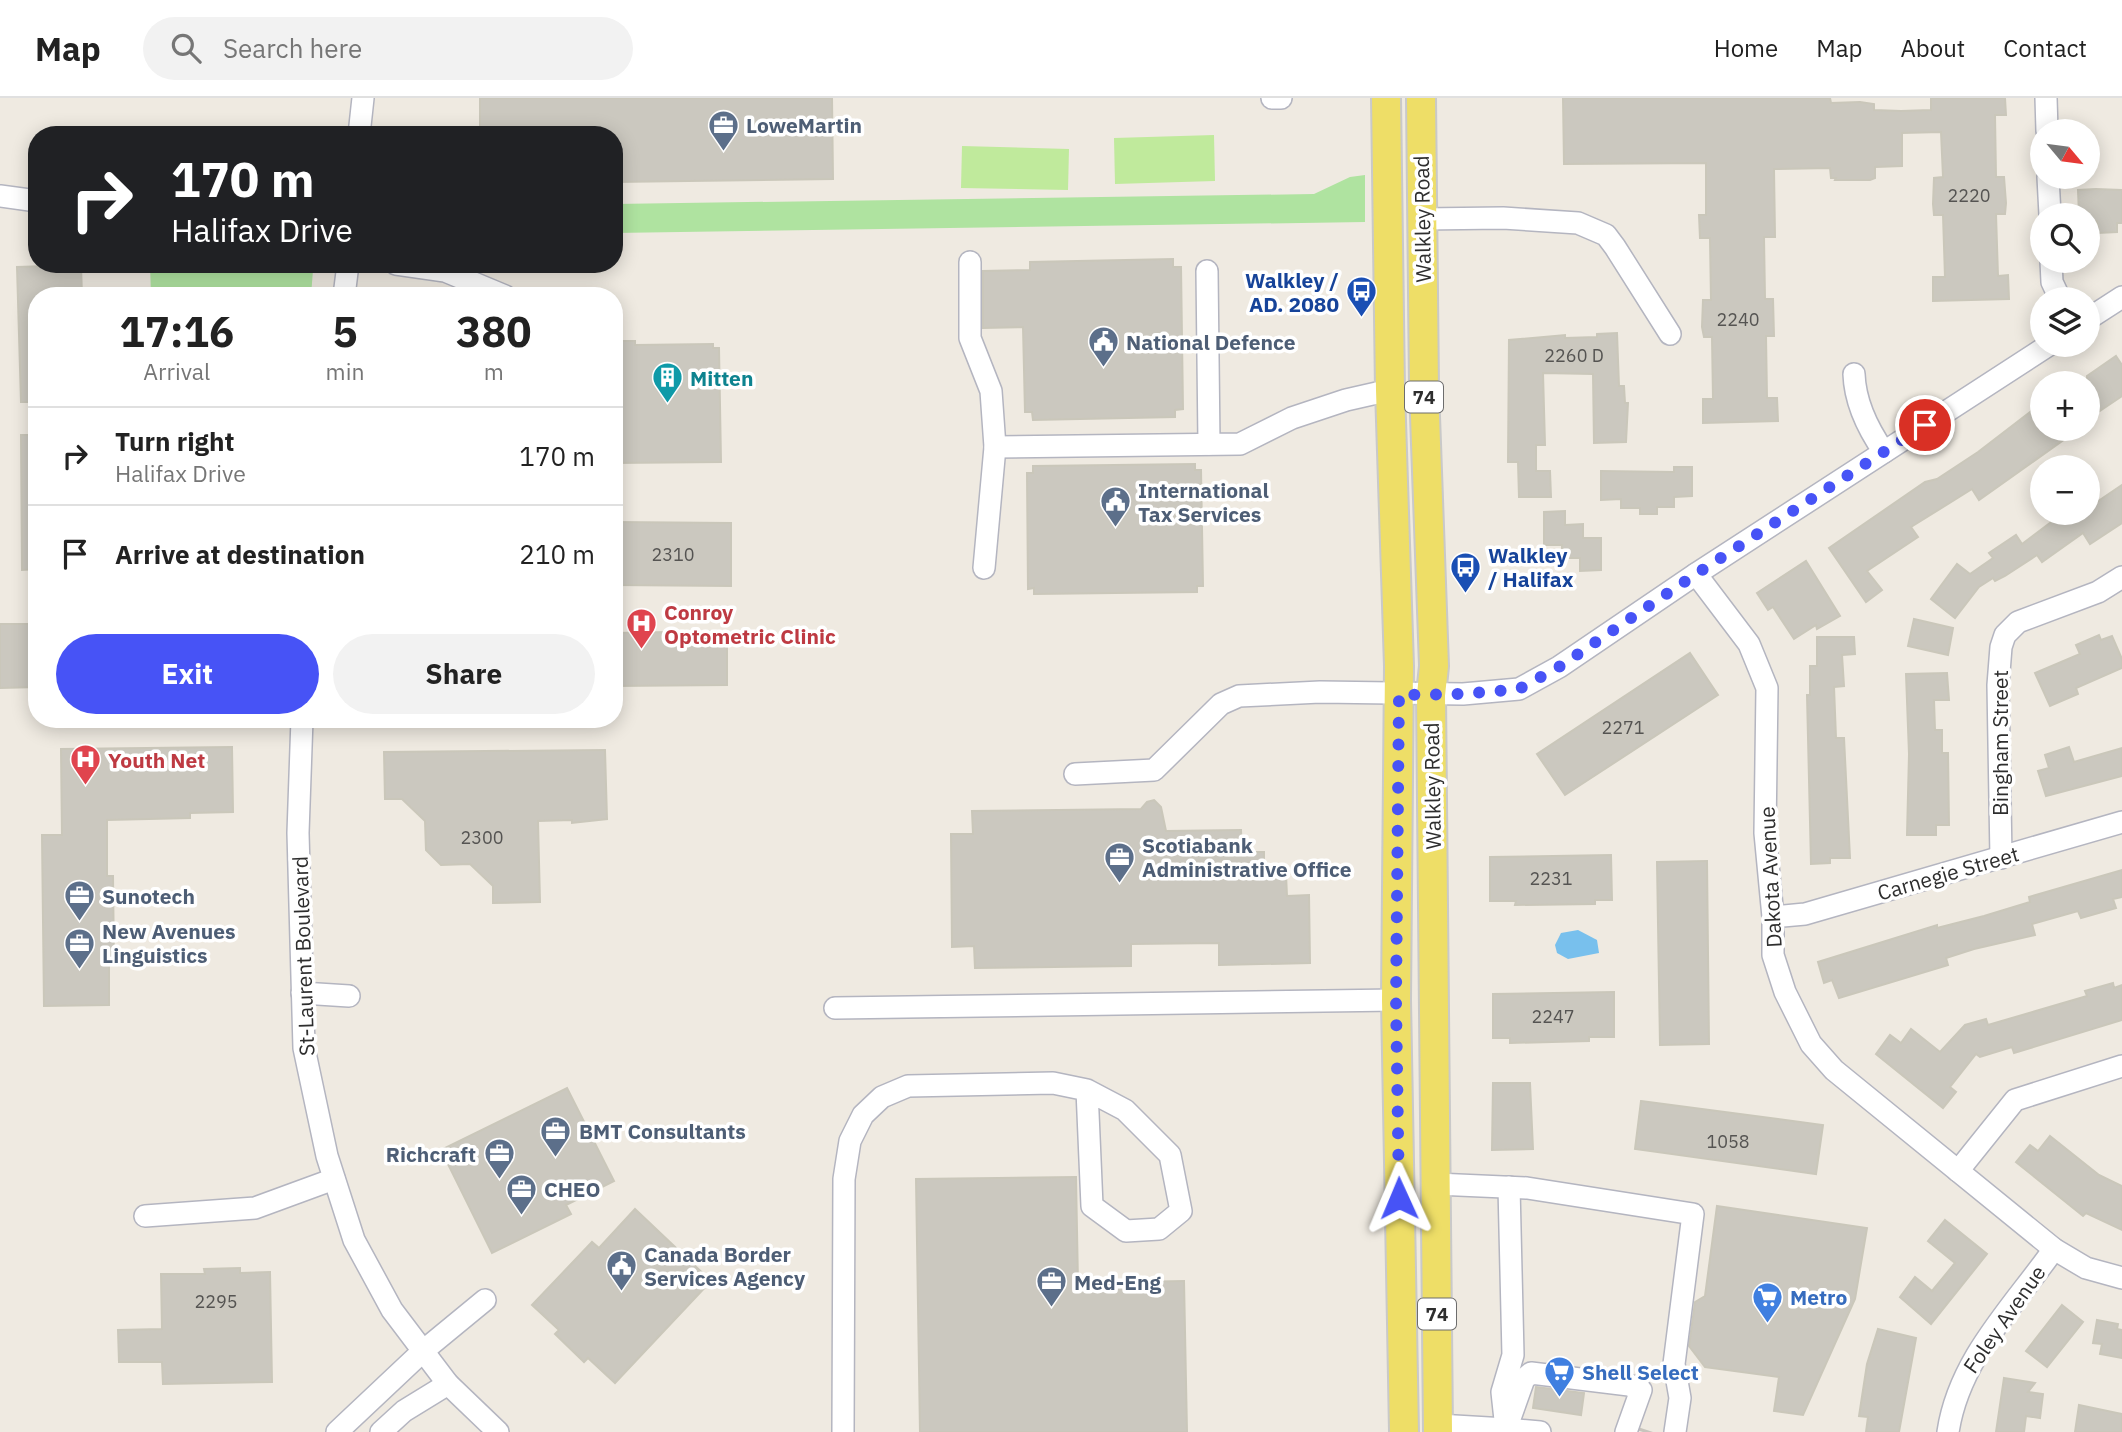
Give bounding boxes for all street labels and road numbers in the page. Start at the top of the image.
street label: Walkley Road [1407,155,1437,283]
road number: 74 [1405,382,1443,412]
street label: Bingham Street [1986,670,2014,816]
street label: Walkley Road [1417,722,1447,850]
street label: Dakota Avenue [1752,806,1788,948]
street label: Carnegie Street [1874,839,2022,907]
street label: St-Laurent Boulevard [286,855,320,1057]
street label: Foley Avenue [1956,1259,2052,1379]
road number: 74 [1418,1298,1456,1330]

